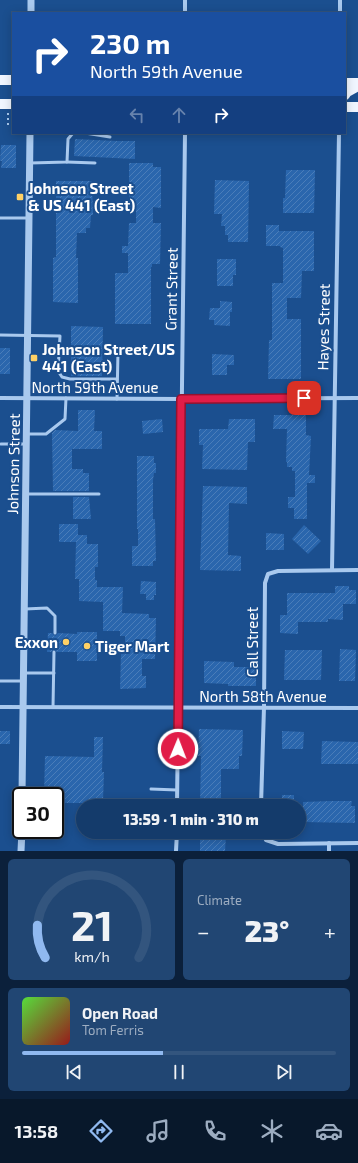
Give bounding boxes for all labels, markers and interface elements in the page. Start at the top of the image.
text: 230 m [90,26,171,60]
icon: right [24,28,76,80]
text: North 59th Avenue [90,60,243,82]
icon: left [126,104,148,126]
icon: ahead [168,104,190,126]
icon: right [210,104,232,126]
place label: Johnson Street & US 441 (East) [28,179,135,214]
marker: Johnson Street & US 441 (East) [15,192,25,202]
street label: Grant Street [161,247,181,331]
street label: Hayes Street [313,283,333,371]
place label: Johnson Street/US 441 (East) [42,340,175,375]
marker: Johnson Street/US 441 (East) [29,353,39,363]
street label: North 59th Avenue [31,378,159,396]
pin [287,381,321,415]
icon: arrive [293,387,315,409]
street label: Johnson Street [3,413,23,515]
street label: Call Street [243,607,261,677]
place label: Exxon [15,633,58,651]
marker: Exxon [61,637,71,647]
place label: Tiger Mart [95,637,169,655]
marker: Tiger Mart [82,641,92,651]
street label: North 58th Avenue [199,687,327,705]
position arrow [157,728,199,770]
speed limit sign: 30 [12,787,64,839]
text: 13:59 · 1 min · 310 m [123,810,259,828]
text: Climate [197,892,242,908]
text: 21 [70,898,113,948]
text: 23° [244,912,289,948]
text: − [197,918,210,944]
text: + [324,918,336,944]
text: km/h [74,947,109,964]
text: Open Road [82,1004,158,1022]
text: Tom Ferris [82,1022,144,1038]
icon: previous [63,1061,85,1083]
icon: pause [168,1061,190,1083]
icon: next [273,1061,295,1083]
icon: directions [87,1117,115,1145]
icon: music [144,1117,172,1145]
icon: phone [201,1117,229,1145]
icon: climate [258,1117,286,1145]
icon: car [315,1117,343,1145]
text: 13:58 [15,1120,58,1142]

